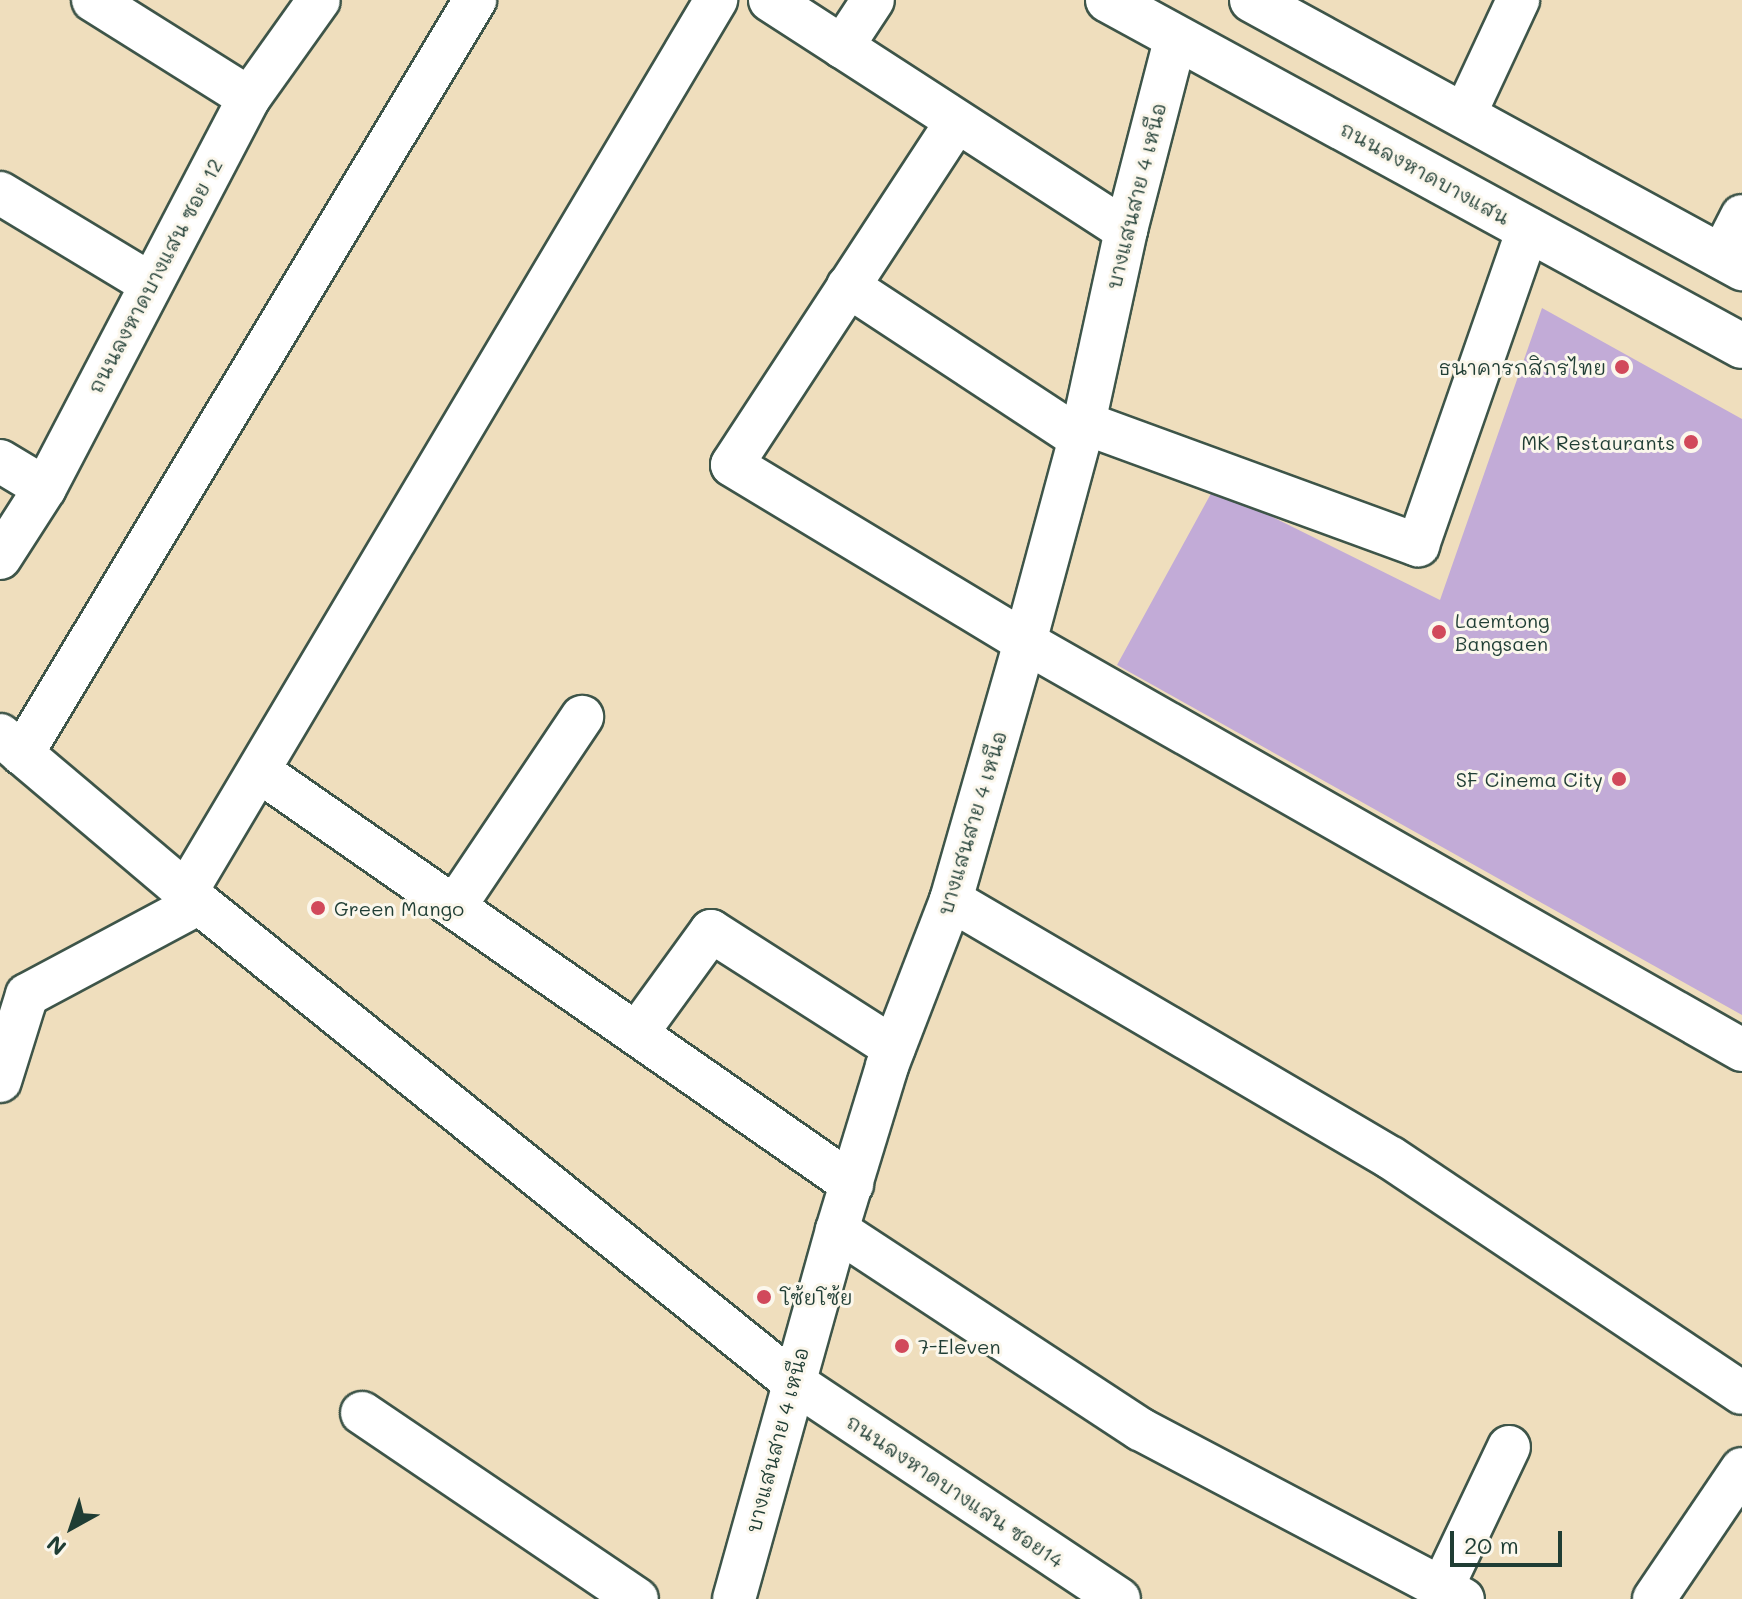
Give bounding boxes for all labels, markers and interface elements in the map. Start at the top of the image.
street label: บางแสนสาย 4 เหนือ [1101,100,1171,292]
street label: ถนนลงหาดบางแสน [1336,116,1514,230]
street label: ถนนลงหาดบางแสน ซอย 12 [83,155,227,397]
place label: ธนาคารกสิกรไทย [1439,355,1606,379]
marker: ธนาคารกสิกรไทย [1613,358,1631,376]
place label: MK Restaurants [1521,430,1675,454]
marker: MK Restaurants [1682,433,1700,451]
place label: Laemtong Bangsaen [1455,608,1550,655]
marker: Laemtong Bangsaen [1430,623,1448,641]
street label: บางแสนสาย 4 เหนือ [932,728,1012,918]
place label: SF Cinema City [1456,767,1603,791]
marker: SF Cinema City [1610,770,1628,788]
place label: Green Mango [334,896,464,920]
marker: Green Mango [309,899,327,917]
place label: โซ้ยโซ้ย [780,1285,853,1309]
marker: โซ้ยโซ้ย [755,1288,773,1306]
place label: 7-Eleven [918,1334,1000,1358]
marker: 7-Eleven [893,1337,911,1355]
street label: บางแสนสาย 4 เหนือ [741,1344,813,1536]
street label: ถนนลงหาดบางแสน ซอย14 [842,1409,1068,1573]
north arrow [32,1487,112,1567]
scale bar [1454,1515,1566,1565]
text: N [41,1529,72,1562]
text: 20 m [1464,1529,1519,1560]

